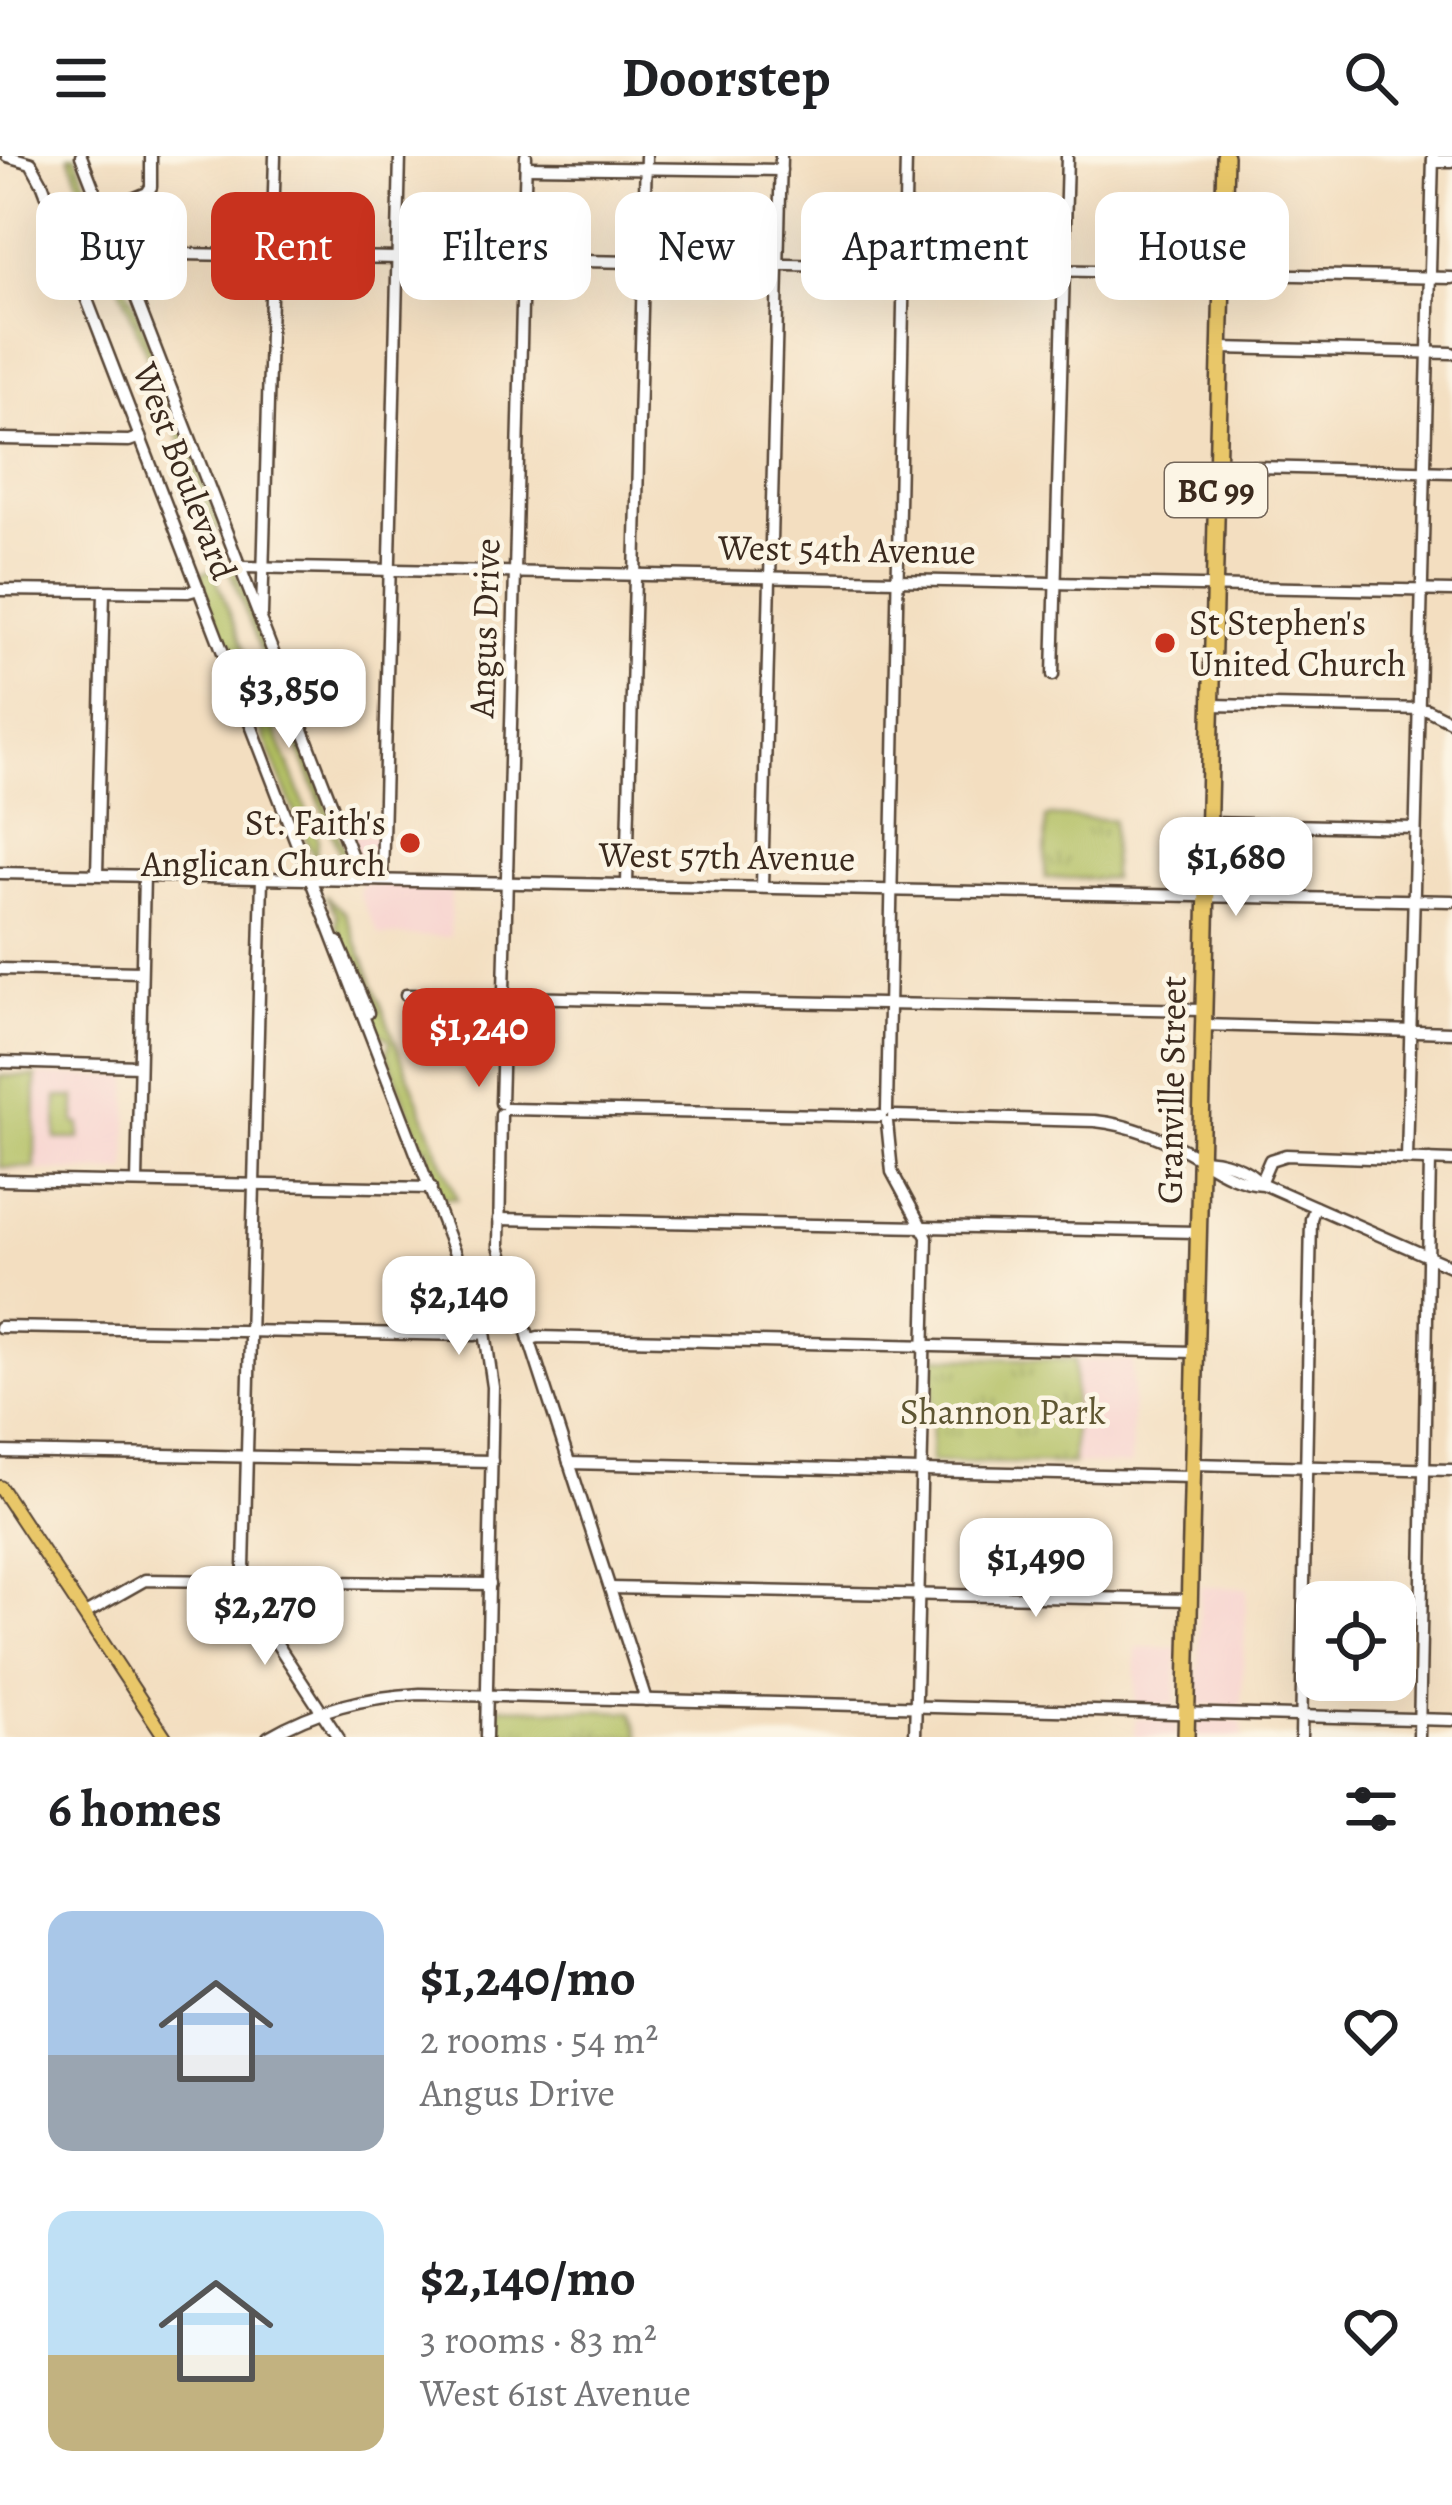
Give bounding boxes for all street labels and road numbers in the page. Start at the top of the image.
street label: West Boulevard [121,354,249,587]
road number: BC 99 [1165,463,1267,517]
street label: West 54th Avenue [717,522,976,576]
street label: Angus Drive [456,537,512,720]
street label: West 57th Avenue [597,829,856,883]
street label: Granville Street [1145,975,1197,1204]

